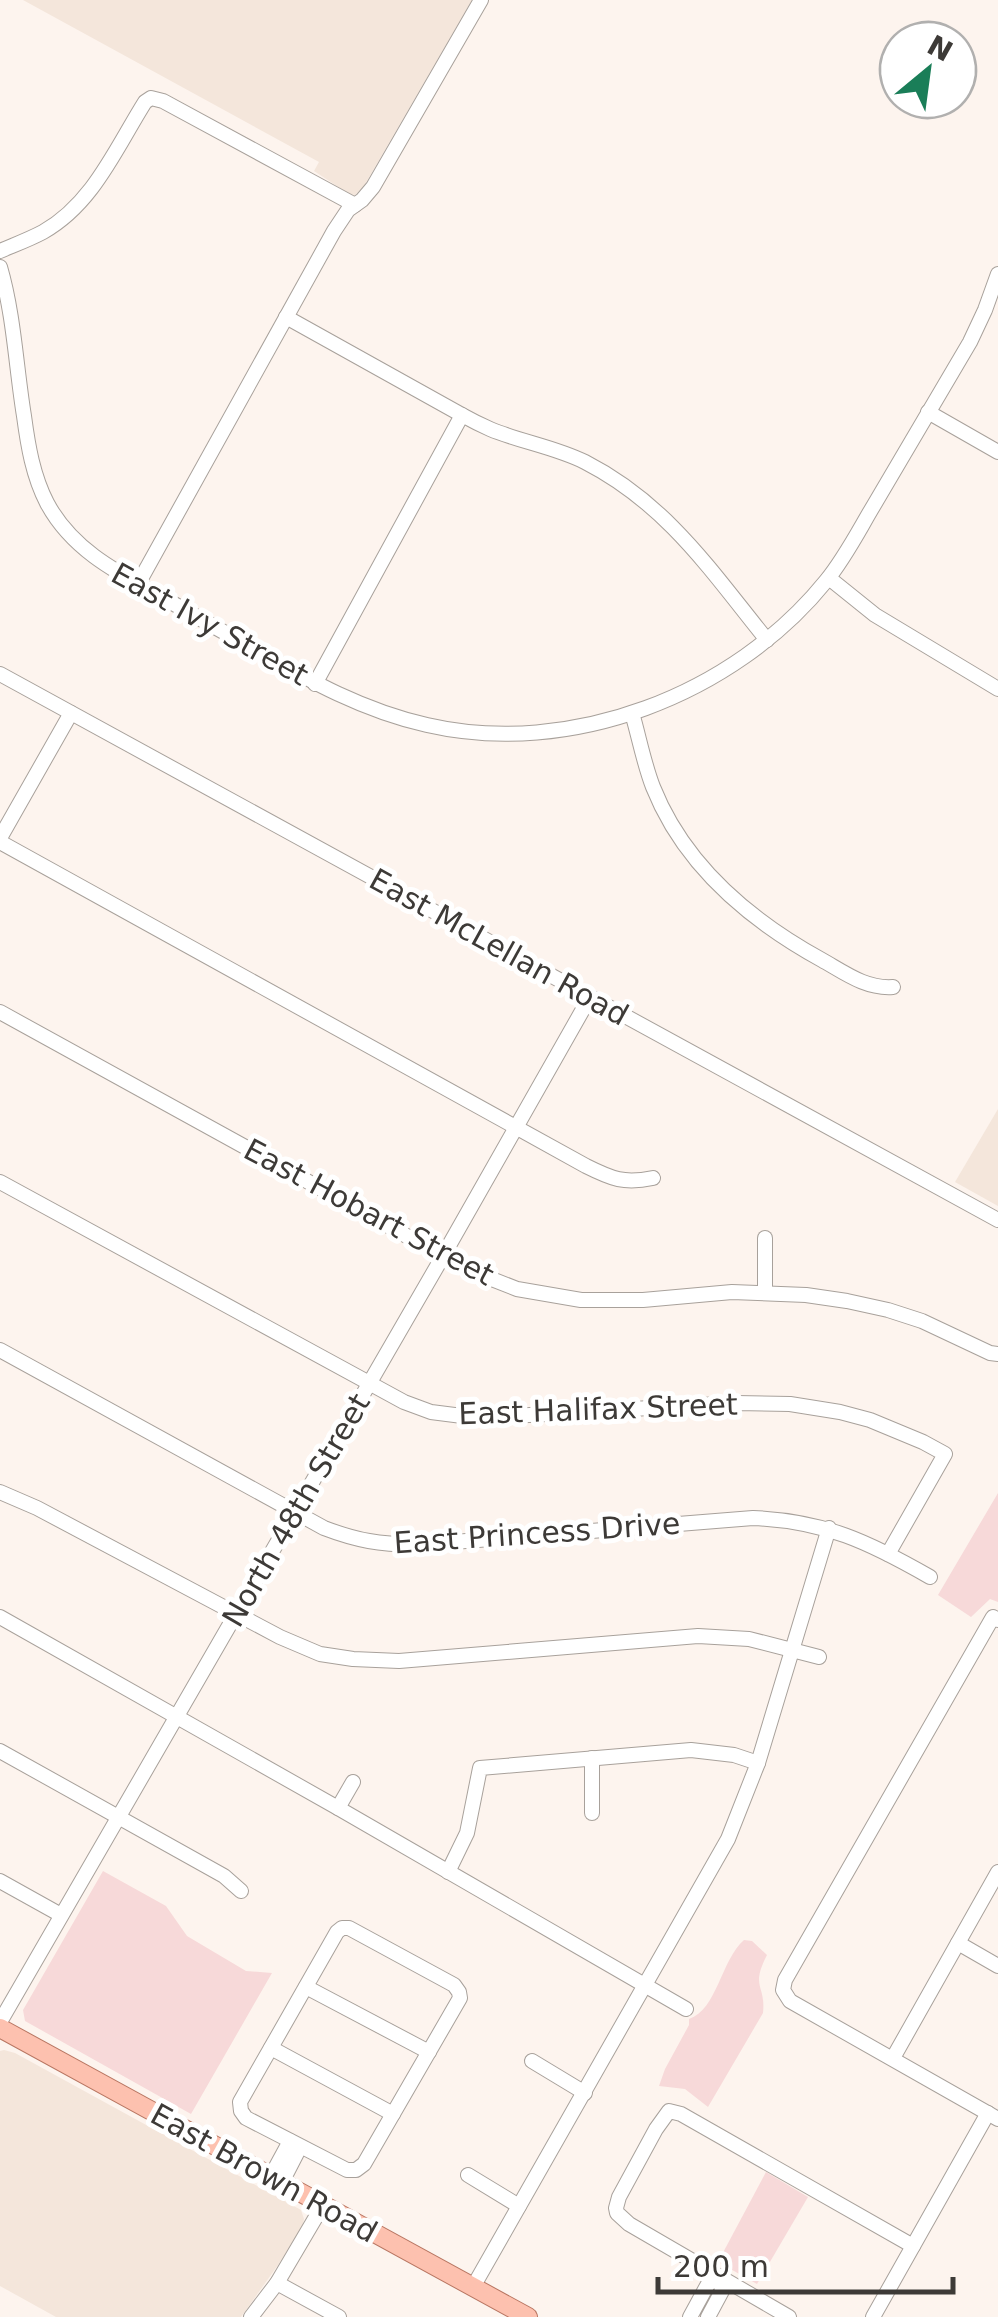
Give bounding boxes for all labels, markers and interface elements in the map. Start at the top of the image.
north arrow [878,20,978,120]
text: N [922,28,958,69]
street label: East Ivy Street [106,556,315,693]
street label: East McLellan Road [364,861,634,1033]
street label: East Hobart Street [238,1131,500,1293]
street label: North 48th Street [215,1387,377,1633]
street label: East Halifax Street [458,1387,738,1431]
street label: East Princess Drive [393,1506,681,1560]
street label: East Brown Road [145,2096,383,2250]
scale bar [658,2232,953,2294]
text: 200 m [673,2249,769,2284]

